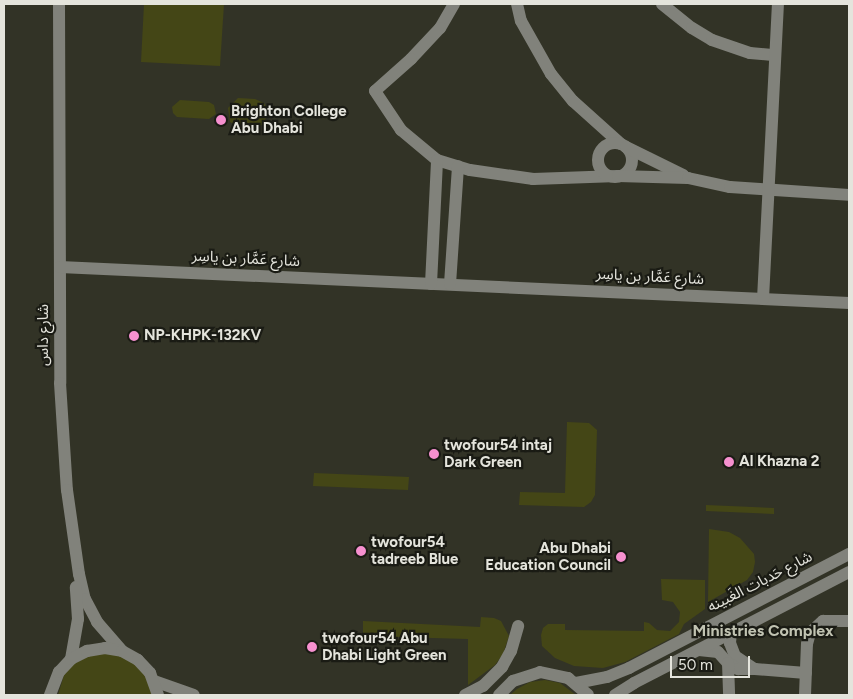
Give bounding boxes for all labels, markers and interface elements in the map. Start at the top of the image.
place label: Brighton College Abu Dhabi [231,102,347,137]
marker: Brighton College Abu Dhabi [215,114,227,126]
street label: شارع عَمَّار بن ياسِر [192,247,300,271]
street label: شارع عَمَّار بن ياسِر [596,265,704,289]
street label: شارع داس [35,304,53,366]
place label: NP-KHPK-132KV [144,327,261,345]
marker: NP-KHPK-132KV [128,330,140,342]
place label: twofour54 intaj Dark Green [444,436,552,471]
marker: twofour54 intaj Dark Green [428,448,440,460]
place label: Al Khazna 2 [739,453,819,471]
marker: Al Khazna 2 [723,456,735,468]
place label: twofour54 tadreeb Blue [371,533,458,568]
place label: Abu Dhabi Education Council [485,539,611,574]
marker: twofour54 tadreeb Blue [355,545,367,557]
street label: شارع حَدبات الغَبينه [705,548,815,616]
marker: Abu Dhabi Education Council [615,551,627,563]
district label: Ministries Complex [692,621,834,641]
place label: twofour54 Abu Dhabi Light Green [322,629,447,664]
marker: twofour54 Abu Dhabi Light Green [306,641,318,653]
scale bar [673,646,753,678]
text: 50 m [678,656,713,674]

